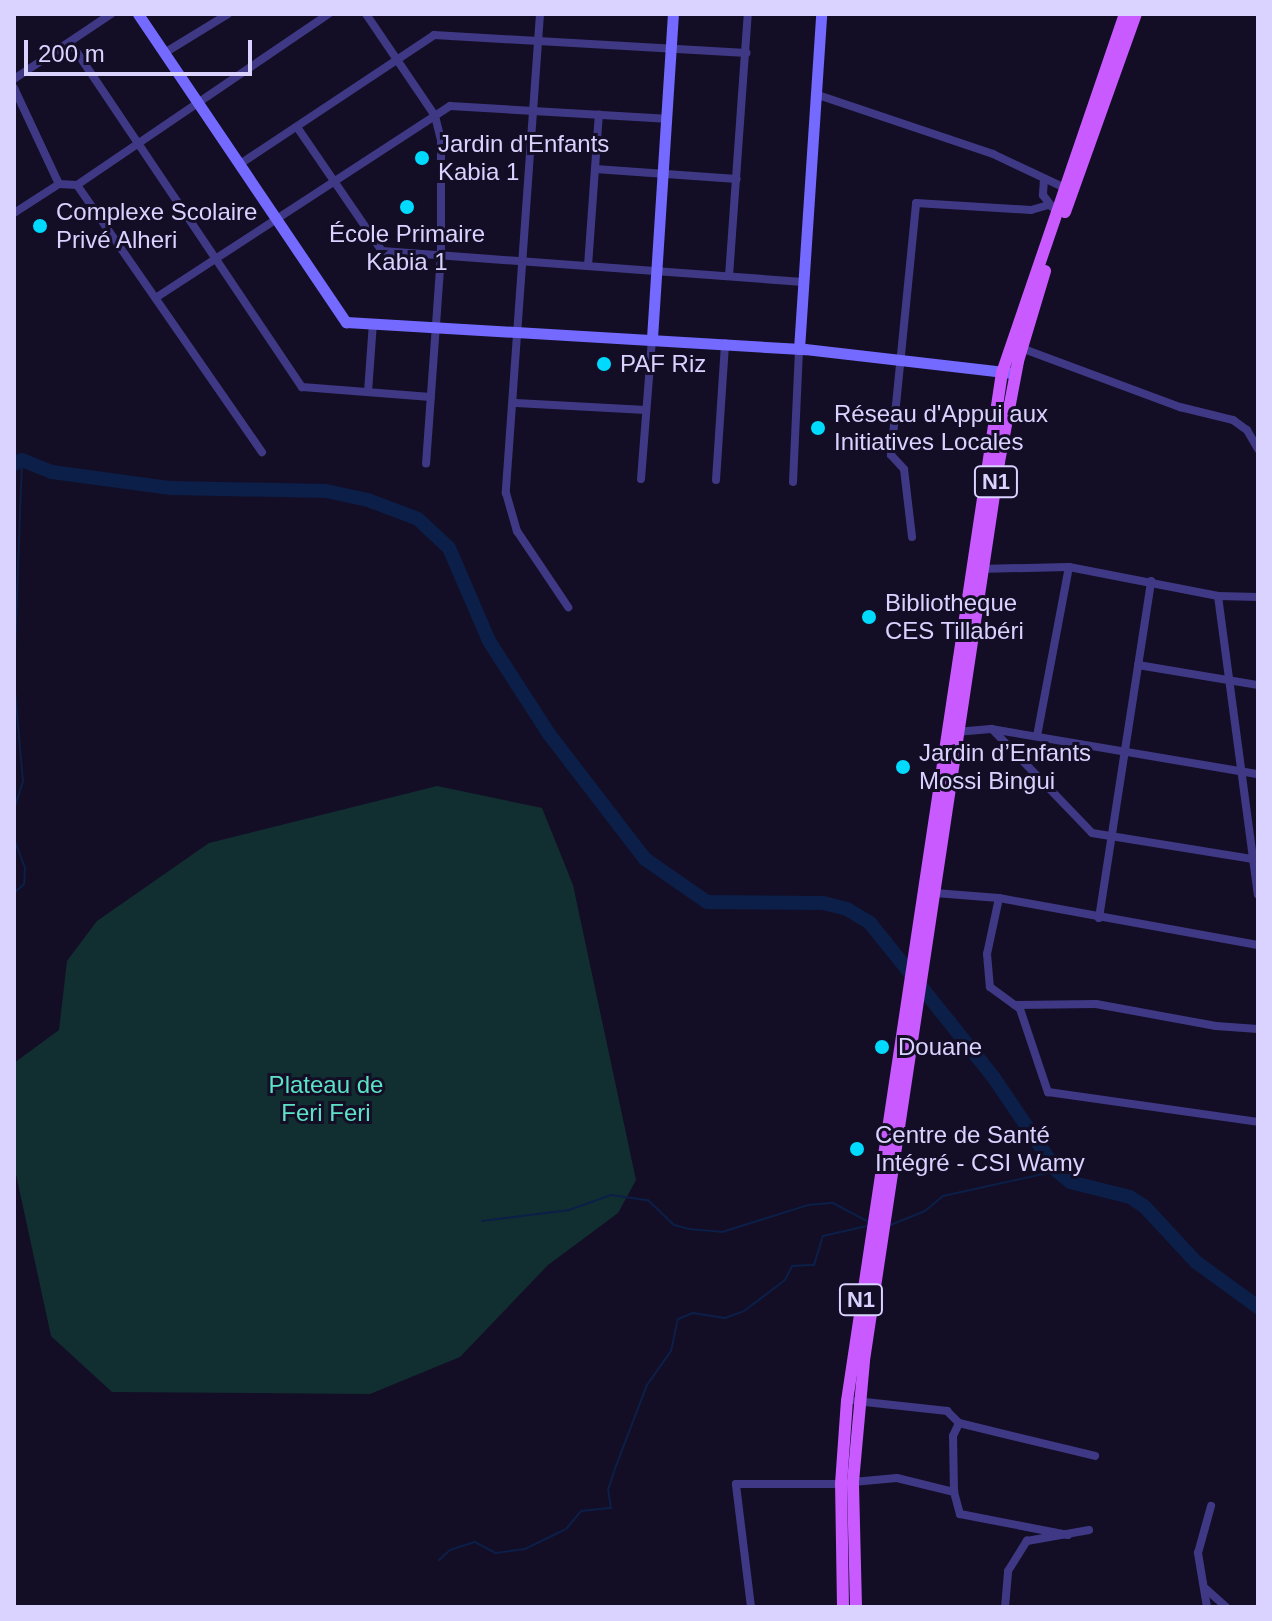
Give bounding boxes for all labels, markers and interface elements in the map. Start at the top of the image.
scale bar [28,24,256,74]
text: 200 m [38,40,105,67]
place label: Jardin d'Enfants Kabia 1 [438,130,609,186]
marker: Jardin d'Enfants Kabia 1 [413,149,431,167]
place label: Complexe Scolaire Privé Alheri [56,198,257,254]
marker: École Primaire Kabia 1 [398,198,416,216]
marker: Complexe Scolaire Privé Alheri [31,217,49,235]
place label: École Primaire Kabia 1 [329,220,485,276]
place label: PAF Riz [620,350,706,378]
marker: PAF Riz [595,355,613,373]
place label: Réseau d'Appui aux Initiatives Locales [834,400,1048,456]
marker: Réseau d'Appui aux Initiatives Locales [809,419,827,437]
road number: N1 [972,464,1020,500]
place label: Bibliotheque CES Tillabéri [885,589,1024,645]
marker: Bibliotheque CES Tillabéri [860,608,878,626]
place label: Jardin d’Enfants Mossi Bingui [919,739,1091,795]
marker: Jardin d’Enfants Mossi Bingui [894,758,912,776]
place label: Douane [898,1033,982,1061]
marker: Douane [873,1038,891,1056]
park label: Plateau de Feri Feri [269,1071,383,1127]
place label: Centre de Santé Intégré - CSI Wamy [875,1121,1085,1177]
marker: Centre de Santé Intégré - CSI Wamy [846,1138,868,1160]
road number: N1 [837,1282,885,1318]

